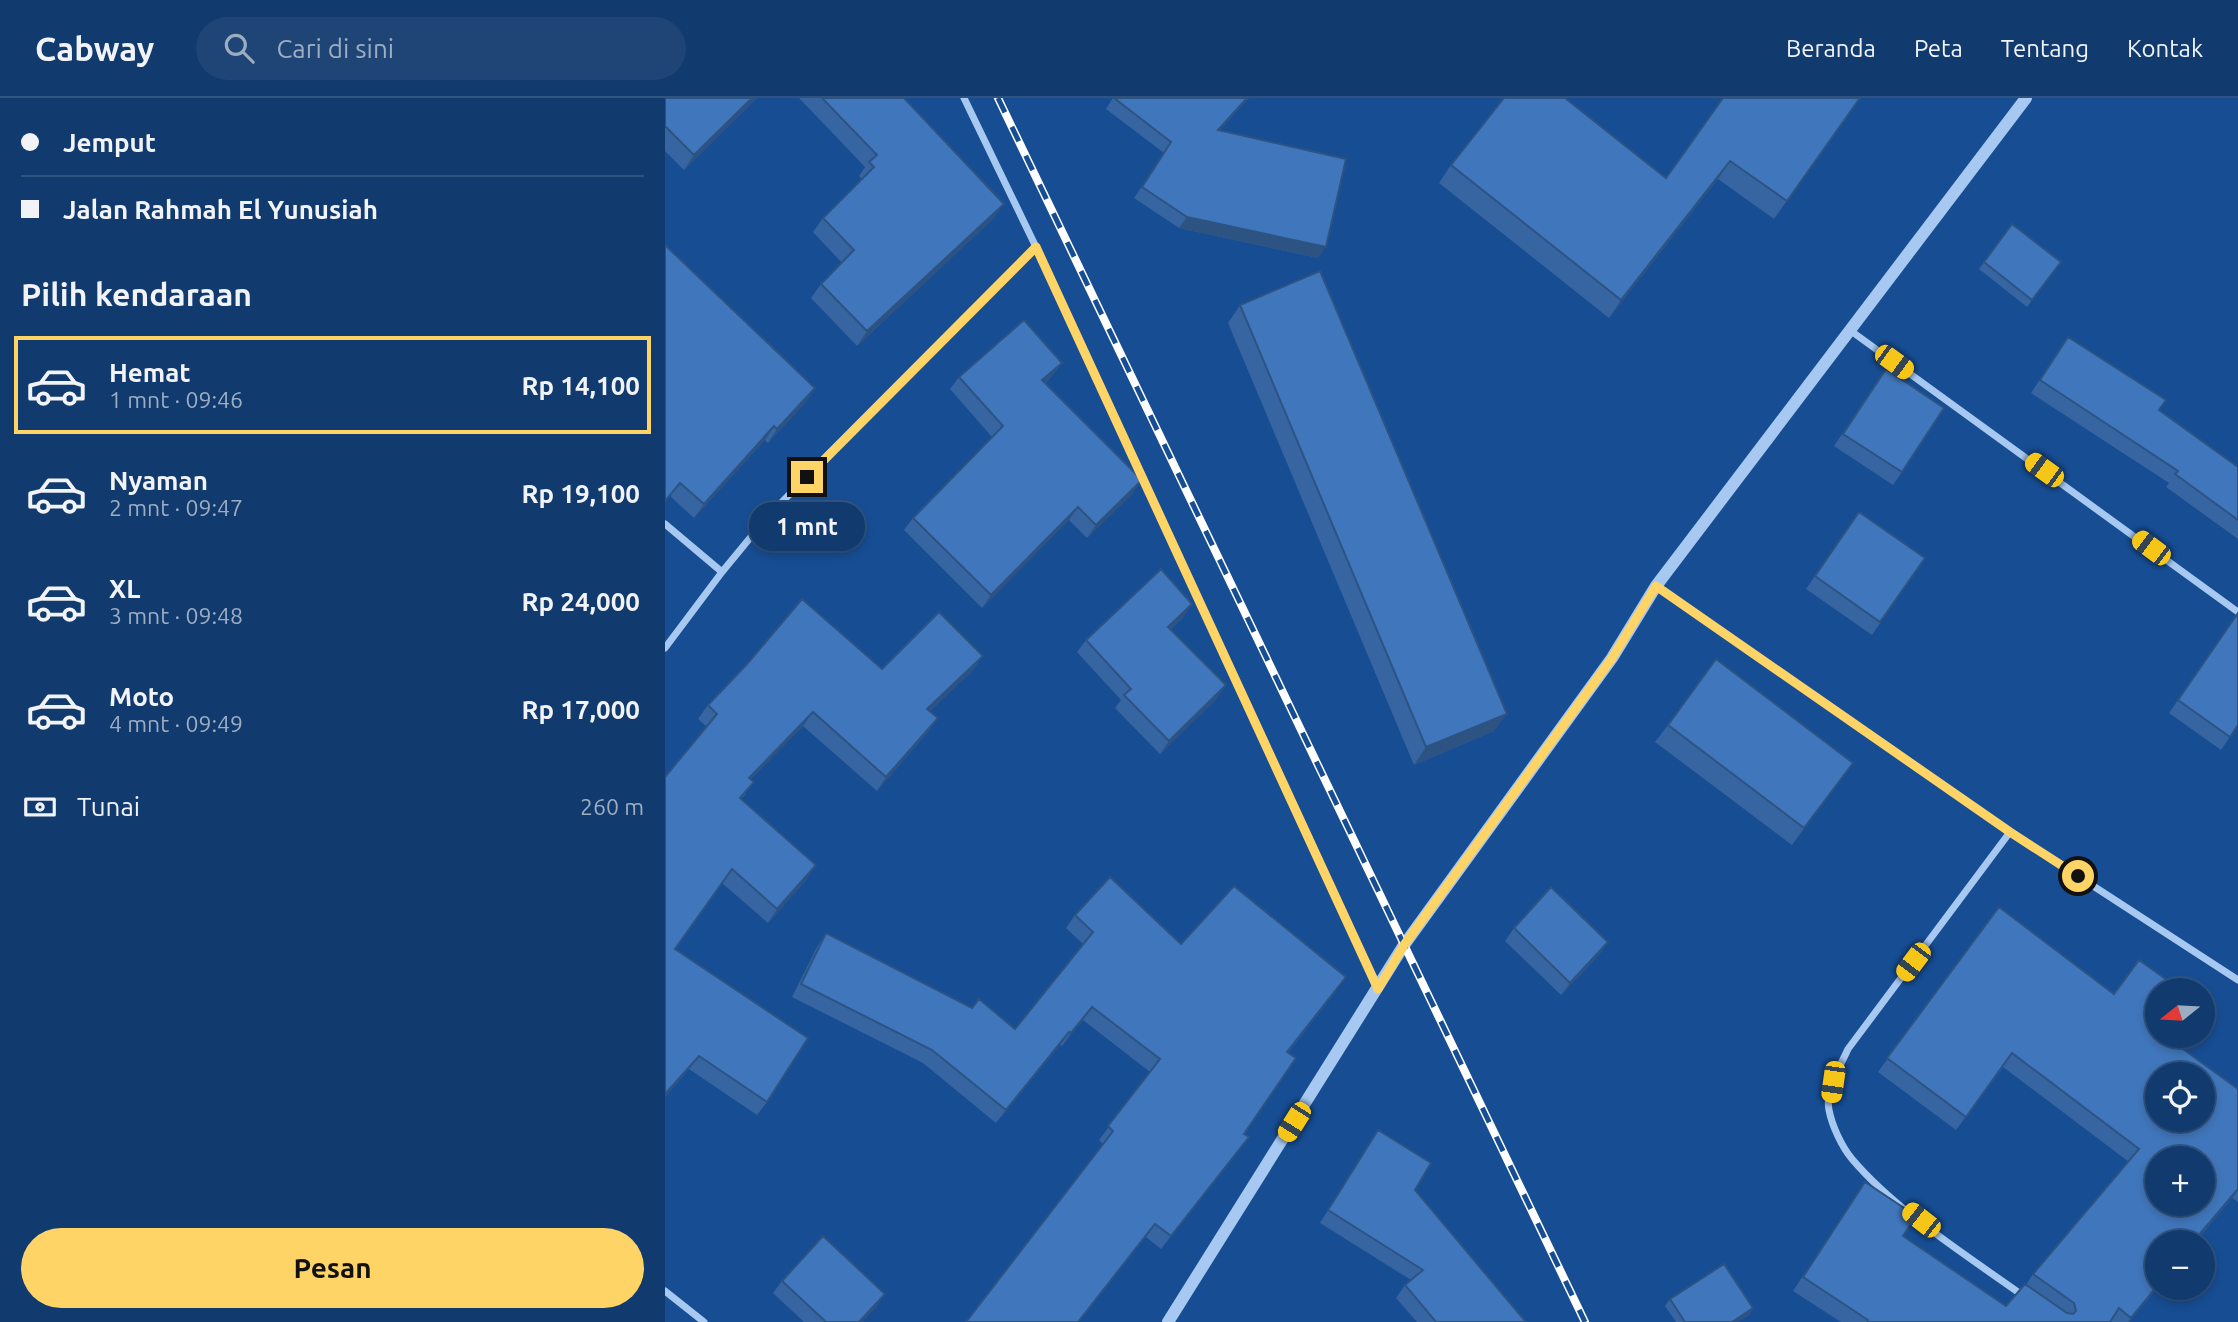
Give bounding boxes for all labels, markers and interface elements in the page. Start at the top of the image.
search box [196,17,686,80]
icon: search [220,29,258,67]
text: Cabway [35,30,154,67]
text: Cari di sini [276,34,394,63]
text: Beranda [1786,35,1876,62]
text: Peta [1914,35,1963,62]
text: Tentang [2001,35,2089,62]
text: Kontak [2127,35,2203,62]
text: Jemput [63,128,156,157]
text: Jalan Rahmah El Yunusiah [63,195,378,224]
text: Pilih kendaraan [21,276,252,312]
car [1871,341,1918,383]
icon: car [25,354,88,417]
text: Hemat [109,358,191,387]
text: Rp 14,100 [521,371,640,400]
text: 1 mnt · 09:46 [109,387,243,412]
car [2021,449,2068,491]
route end [791,461,823,493]
icon: car [25,462,88,525]
text: Nyaman [109,466,208,495]
text: Rp 19,100 [521,479,640,508]
text: 2 mnt · 09:47 [109,495,243,520]
callout: 1 mnt [749,502,865,550]
text: 1 mnt [776,514,838,539]
car [2128,527,2175,569]
icon: car [25,570,88,633]
text: XL [109,574,140,603]
text: Rp 24,000 [521,587,640,616]
text: 3 mnt · 09:48 [109,603,243,628]
icon: car [25,678,88,741]
text: Moto [109,682,174,711]
text: Rp 17,000 [521,695,640,724]
text: 4 mnt · 09:49 [109,711,243,736]
icon: cash [21,788,59,826]
text: Tunai [77,792,140,821]
text: 260 m [580,794,644,819]
route start [2062,860,2094,892]
car [1892,939,1935,985]
north arrow [2145,978,2215,1048]
map controls [2145,978,2215,1300]
car [1820,1060,1847,1104]
button: locate [2145,1062,2215,1132]
car [1274,1099,1315,1145]
button: + [2145,1146,2215,1216]
car [1898,1199,1945,1241]
button: Pesan [21,1228,644,1308]
button: − [2145,1230,2215,1300]

